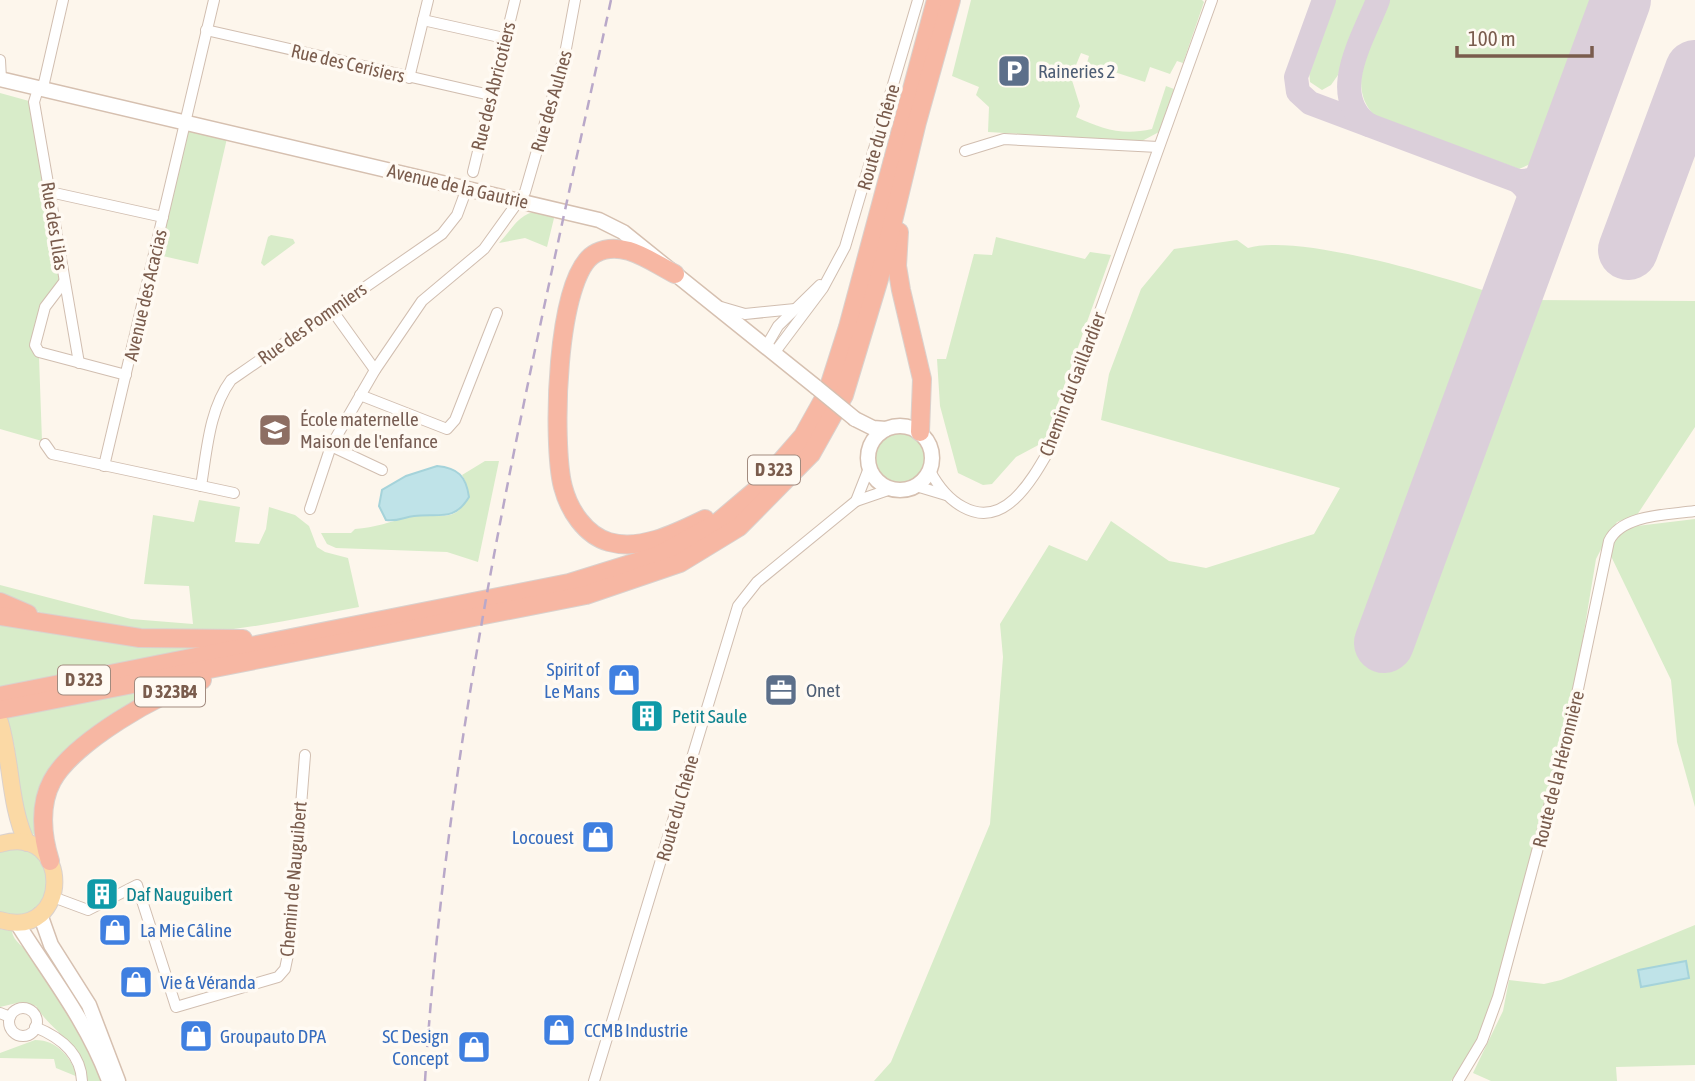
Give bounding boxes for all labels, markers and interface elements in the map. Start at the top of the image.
scale bar [1457,14,1592,58]
street label: Rue des Abricotiers [466,19,520,153]
text: 100 m [1468,26,1516,50]
street label: Rue des Cerisiers [289,39,407,87]
street label: Rue des Aulnes [526,47,576,154]
parking icon: Raineries 2 [995,52,1033,90]
place label: Raineries 2 [1038,60,1115,82]
street label: Route du Chêne [852,82,904,192]
street label: Avenue de la Gautrie [385,159,531,213]
street label: Rue des Lilas [37,180,73,272]
street label: Avenue des Acacias [119,227,171,363]
street label: Rue des Pommiers [253,277,371,369]
street label: Chemin du Gaillardier [1034,309,1110,459]
place label: École maternelle Maison de l'enfance [300,408,438,452]
school or university icon: École maternelle Maison de l'enfance [256,411,294,449]
road number: D 323 [748,456,800,484]
place label: Spirit of Le Mans [544,658,600,702]
shop icon: Spirit of Le Mans [605,661,643,699]
road number: D 323 [58,666,110,694]
office icon: Onet [762,671,800,709]
road number: D 323B4 [135,678,205,706]
place label: Onet [806,679,840,701]
street label: Route de la Héronnière [1528,688,1588,850]
building icon: Petit Saule [628,697,666,735]
place label: Petit Saule [672,705,747,727]
street label: Route du Chêne [651,753,703,863]
street label: Chemin de Nauguibert [275,800,311,958]
shop icon: Locouest [579,818,617,856]
place label: Locouest [512,826,574,848]
building icon: Daf Nauguibert [83,875,121,913]
place label: Daf Nauguibert [126,883,233,905]
shop icon: La Mie Câline [96,911,134,949]
place label: La Mie Câline [140,919,232,941]
shop icon: Vie & Véranda [117,963,155,1001]
place label: Vie & Véranda [160,971,256,993]
shop icon: CCMB Industrie [540,1011,578,1049]
shop icon: Groupauto DPA [177,1017,215,1055]
place label: CCMB Industrie [584,1019,688,1041]
place label: Groupauto DPA [220,1025,327,1047]
place label: SC Design Concept [382,1025,449,1069]
shop icon: SC Design Concept [455,1028,493,1066]

